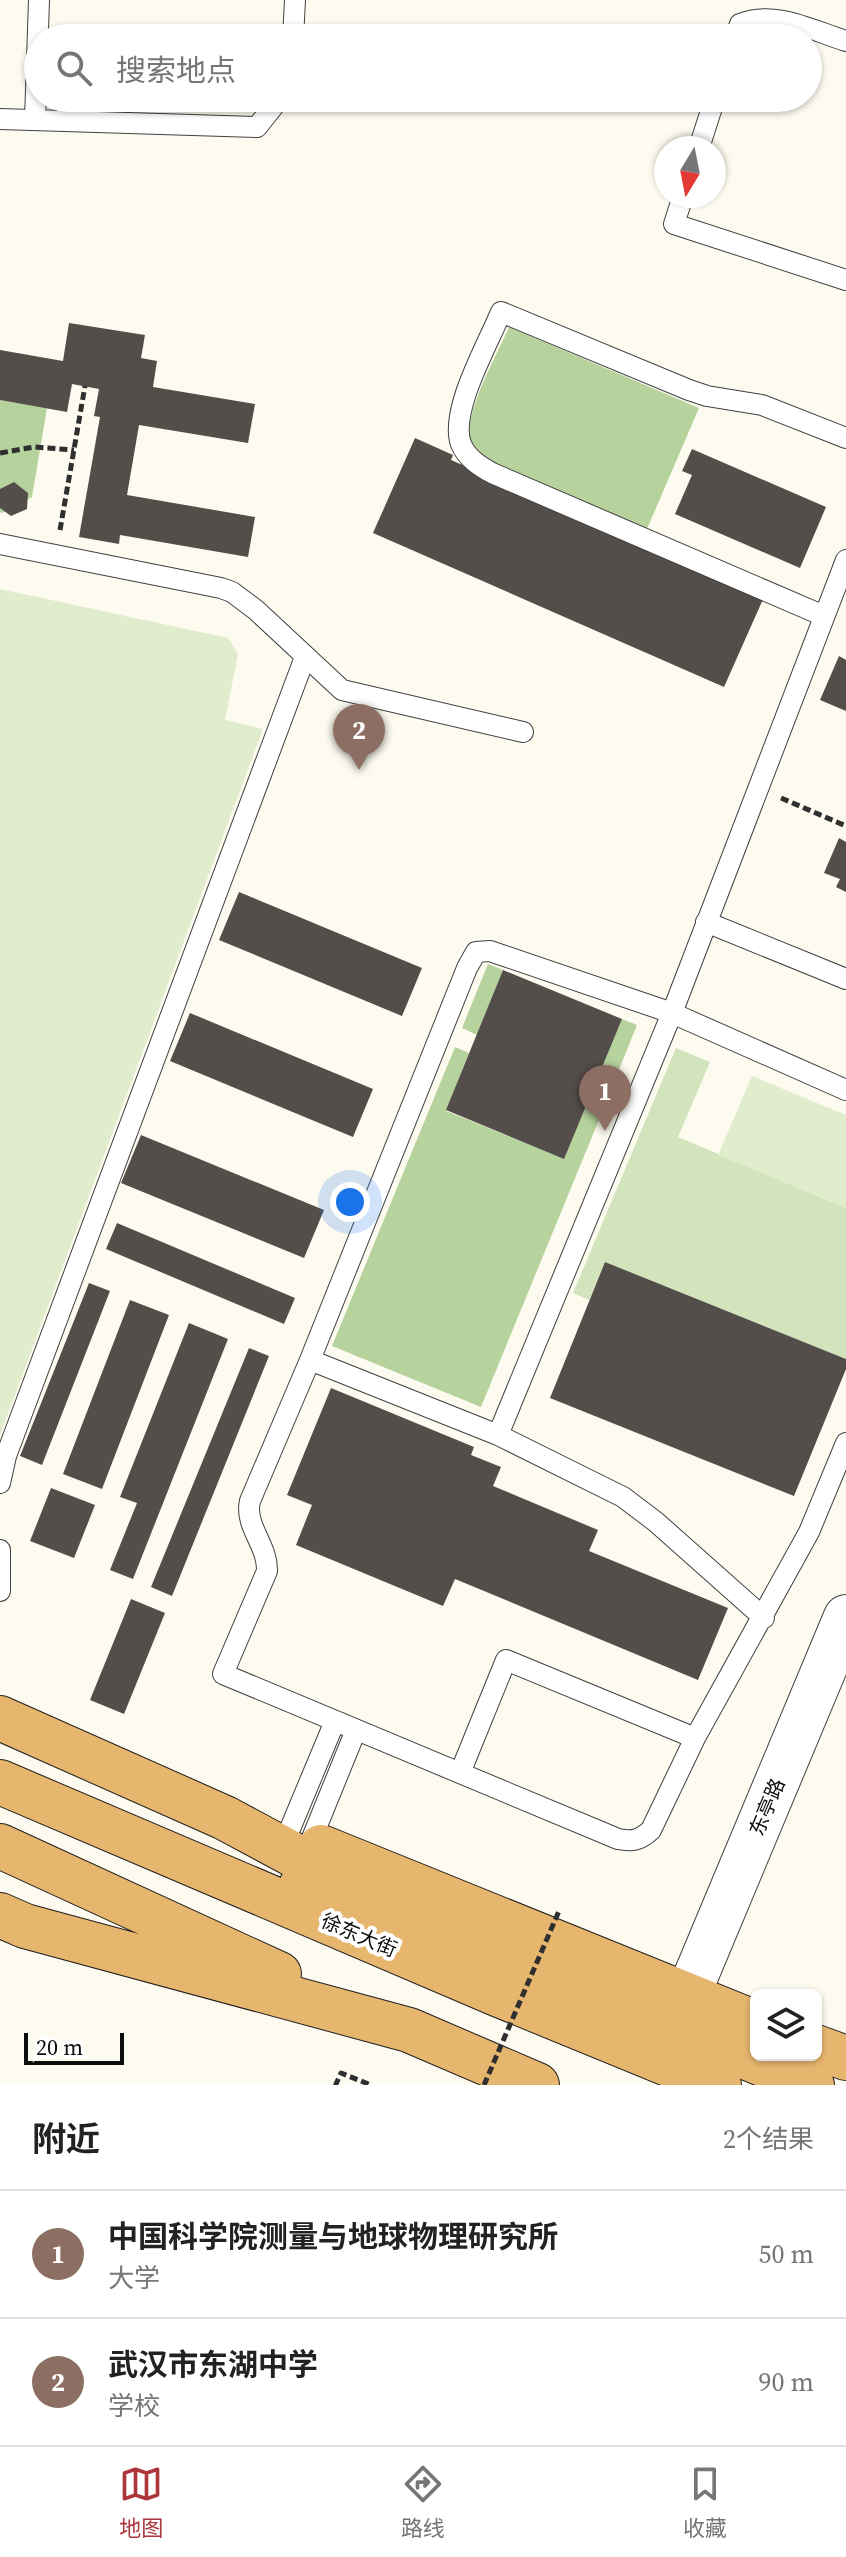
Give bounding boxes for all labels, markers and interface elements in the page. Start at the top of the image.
search box [24,24,822,112]
icon: search [52,46,96,90]
text: 搜索地点 [116,50,236,91]
north arrow [654,136,726,208]
pin: 2 [333,704,385,770]
pin: 1 [579,1065,631,1131]
your location [330,1182,370,1222]
street label: 东亭路 [742,1774,792,1840]
street label: 徐东大街 [317,1906,401,1964]
map controls [750,1989,822,2061]
button: layers [750,1989,822,2061]
scale bar [24,2029,124,2065]
text: 20 m [36,2032,83,2062]
text: 附近 [32,2116,100,2162]
text: 2个结果 [723,2121,814,2157]
text: 中国科学院测量与地球物理研究所 [108,2216,558,2257]
text: 1 [51,2236,65,2272]
text: 50 m [759,2236,814,2272]
text: 大学 [108,2260,160,2296]
text: 武汉市东湖中学 [108,2344,318,2385]
text: 2 [51,2364,65,2400]
text: 90 m [759,2364,814,2400]
text: 学校 [108,2388,160,2424]
tab: 地图 [119,2462,163,2543]
tab: 路线 [401,2462,445,2543]
tab: 收藏 [683,2462,727,2543]

